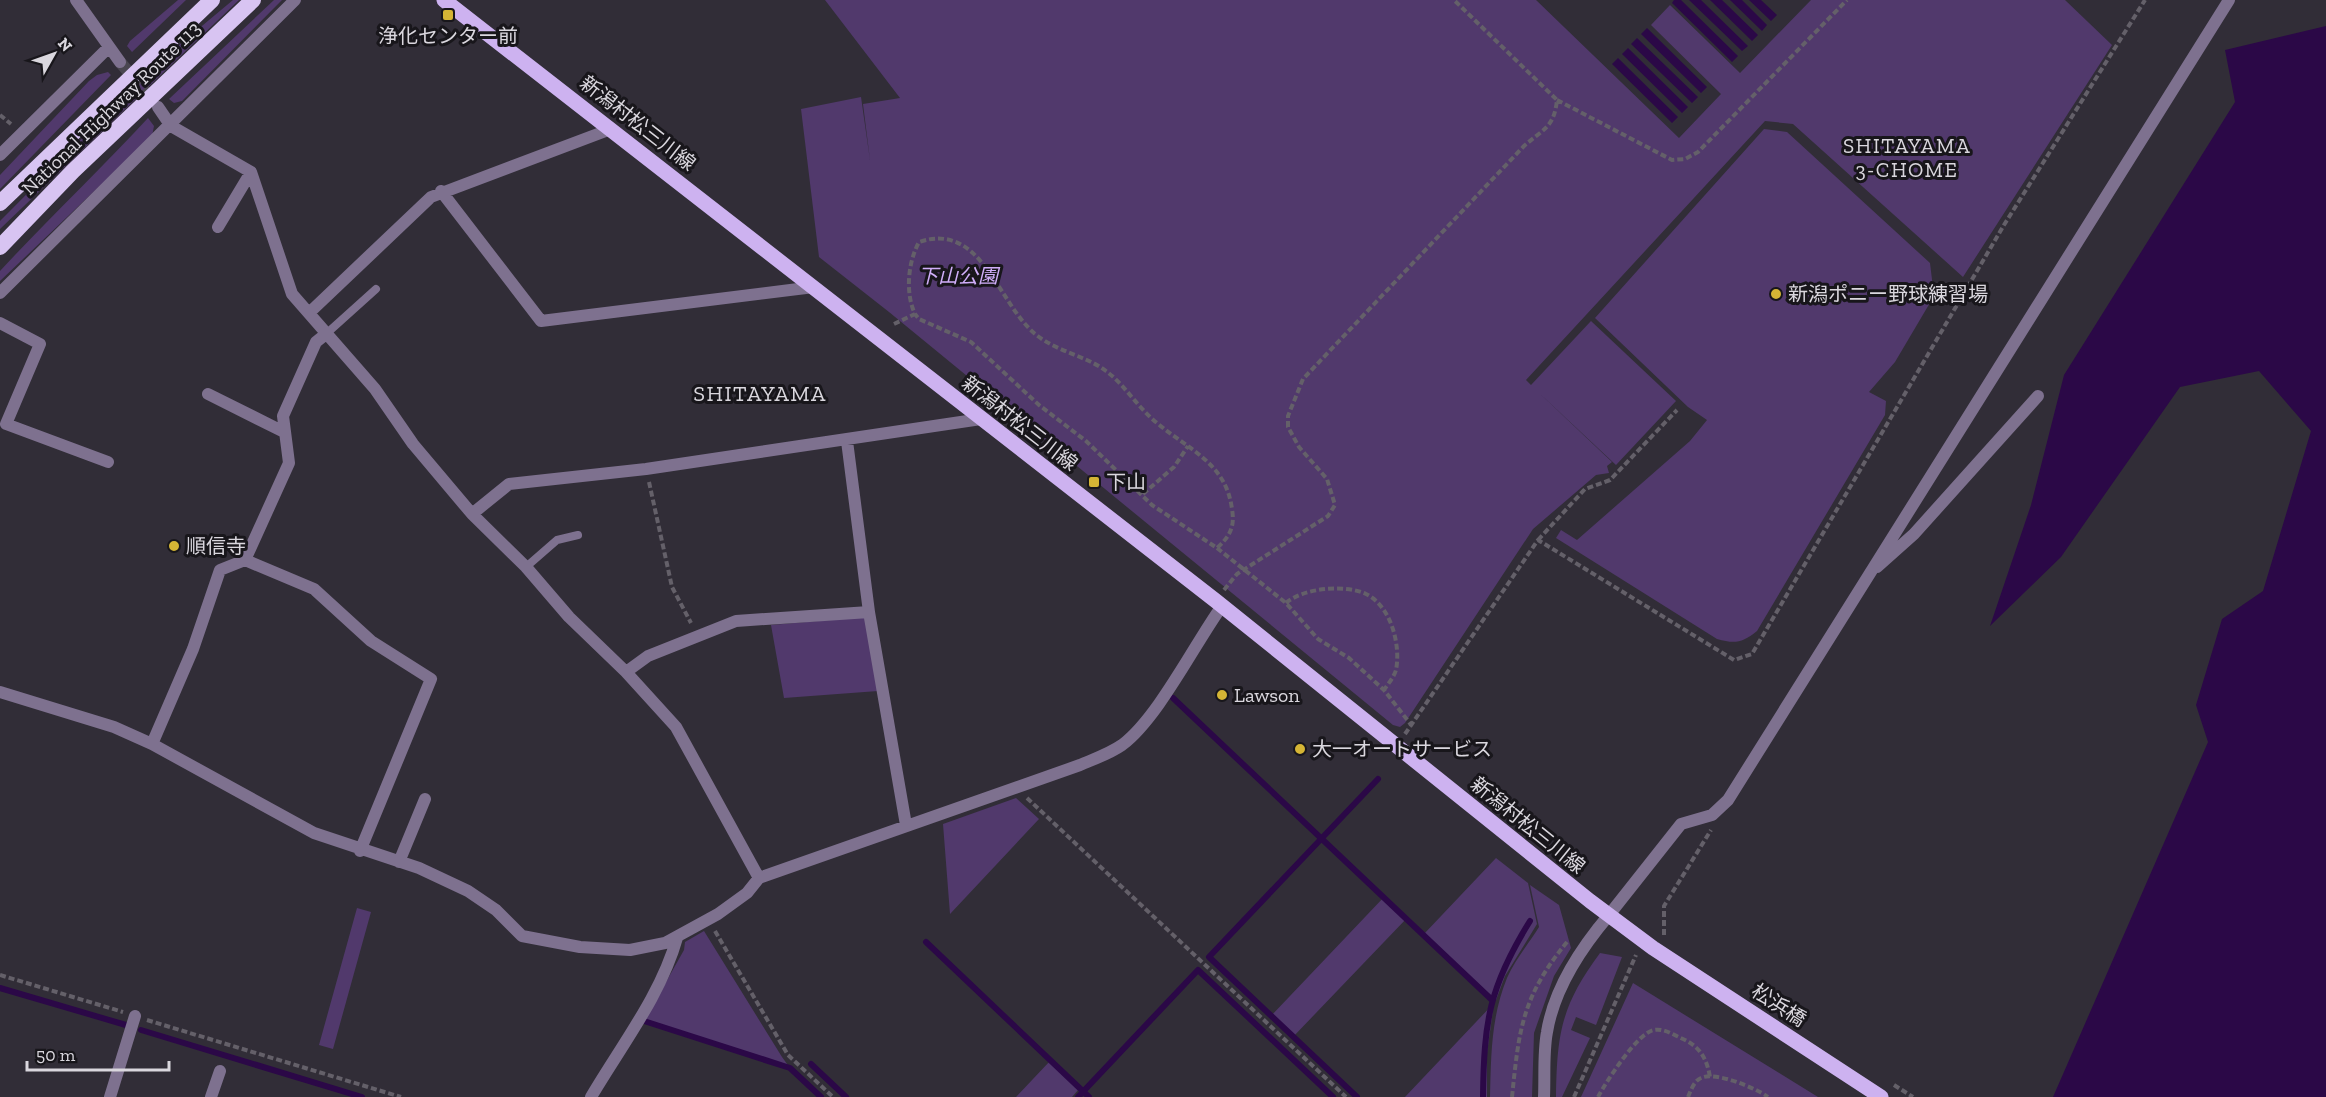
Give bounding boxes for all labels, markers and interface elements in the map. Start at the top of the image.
marker: 浄化センター前 [441,8,455,22]
street label: National Highway Route 113 [16,16,206,200]
north arrow [24,24,84,84]
place label: 浄化センター前 [378,24,518,48]
street label: 新潟村松三川線 [575,70,701,176]
district label: SHITAYAMA 3-CHOME [1843,133,1971,182]
park label: 下山公園 [918,264,1001,288]
place label: 新潟ポニー野球練習場 [1788,282,1988,306]
marker: 新潟ポニー野球練習場 [1769,287,1783,301]
street label: 新潟村松三川線 [957,370,1083,476]
district label: SHITAYAMA [693,380,827,407]
place label: 下山 [1106,470,1146,494]
marker: 下山 [1087,475,1101,489]
place label: 順信寺 [186,534,246,558]
marker: 順信寺 [167,539,181,553]
place label: Lawson [1234,683,1300,707]
marker: Lawson [1215,688,1229,702]
place label: 大一オートサービス [1312,737,1492,761]
marker: 大一オートサービス [1293,742,1307,756]
street label: 新潟村松三川線 [1466,772,1590,878]
street label: 松浜橋 [1747,979,1811,1031]
scale bar [27,1034,170,1072]
text: 50 m [36,1044,76,1066]

